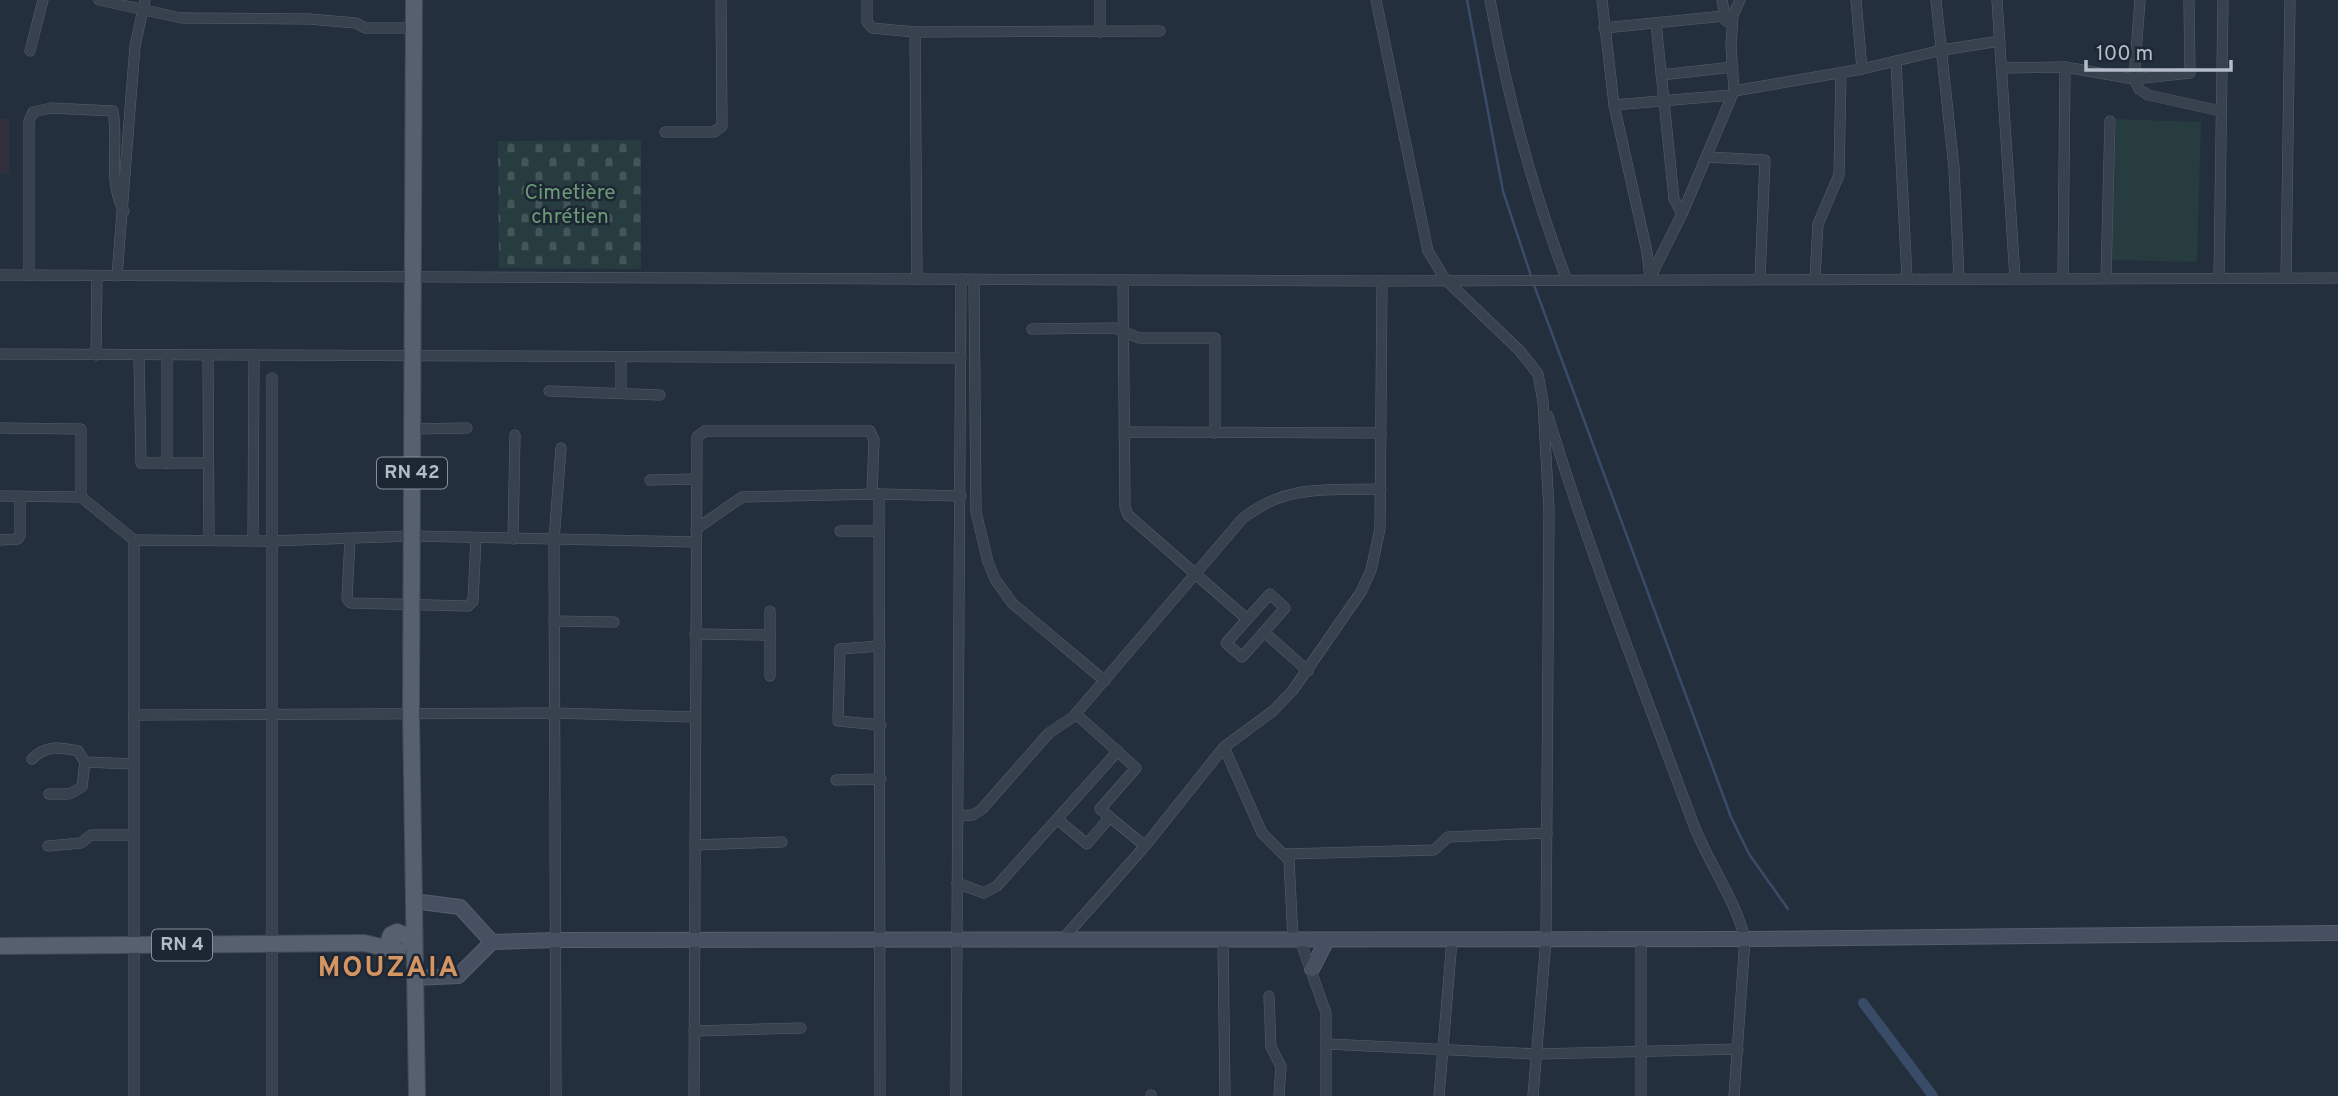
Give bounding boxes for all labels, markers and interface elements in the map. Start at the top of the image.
scale bar [2086,28,2231,72]
text: 100 m [2096,41,2153,68]
park label: Cimetière chrétien [524,180,616,231]
road number: RN 42 [377,458,447,488]
road number: RN 4 [152,930,212,960]
district label: MOUZAIA [318,951,460,987]

